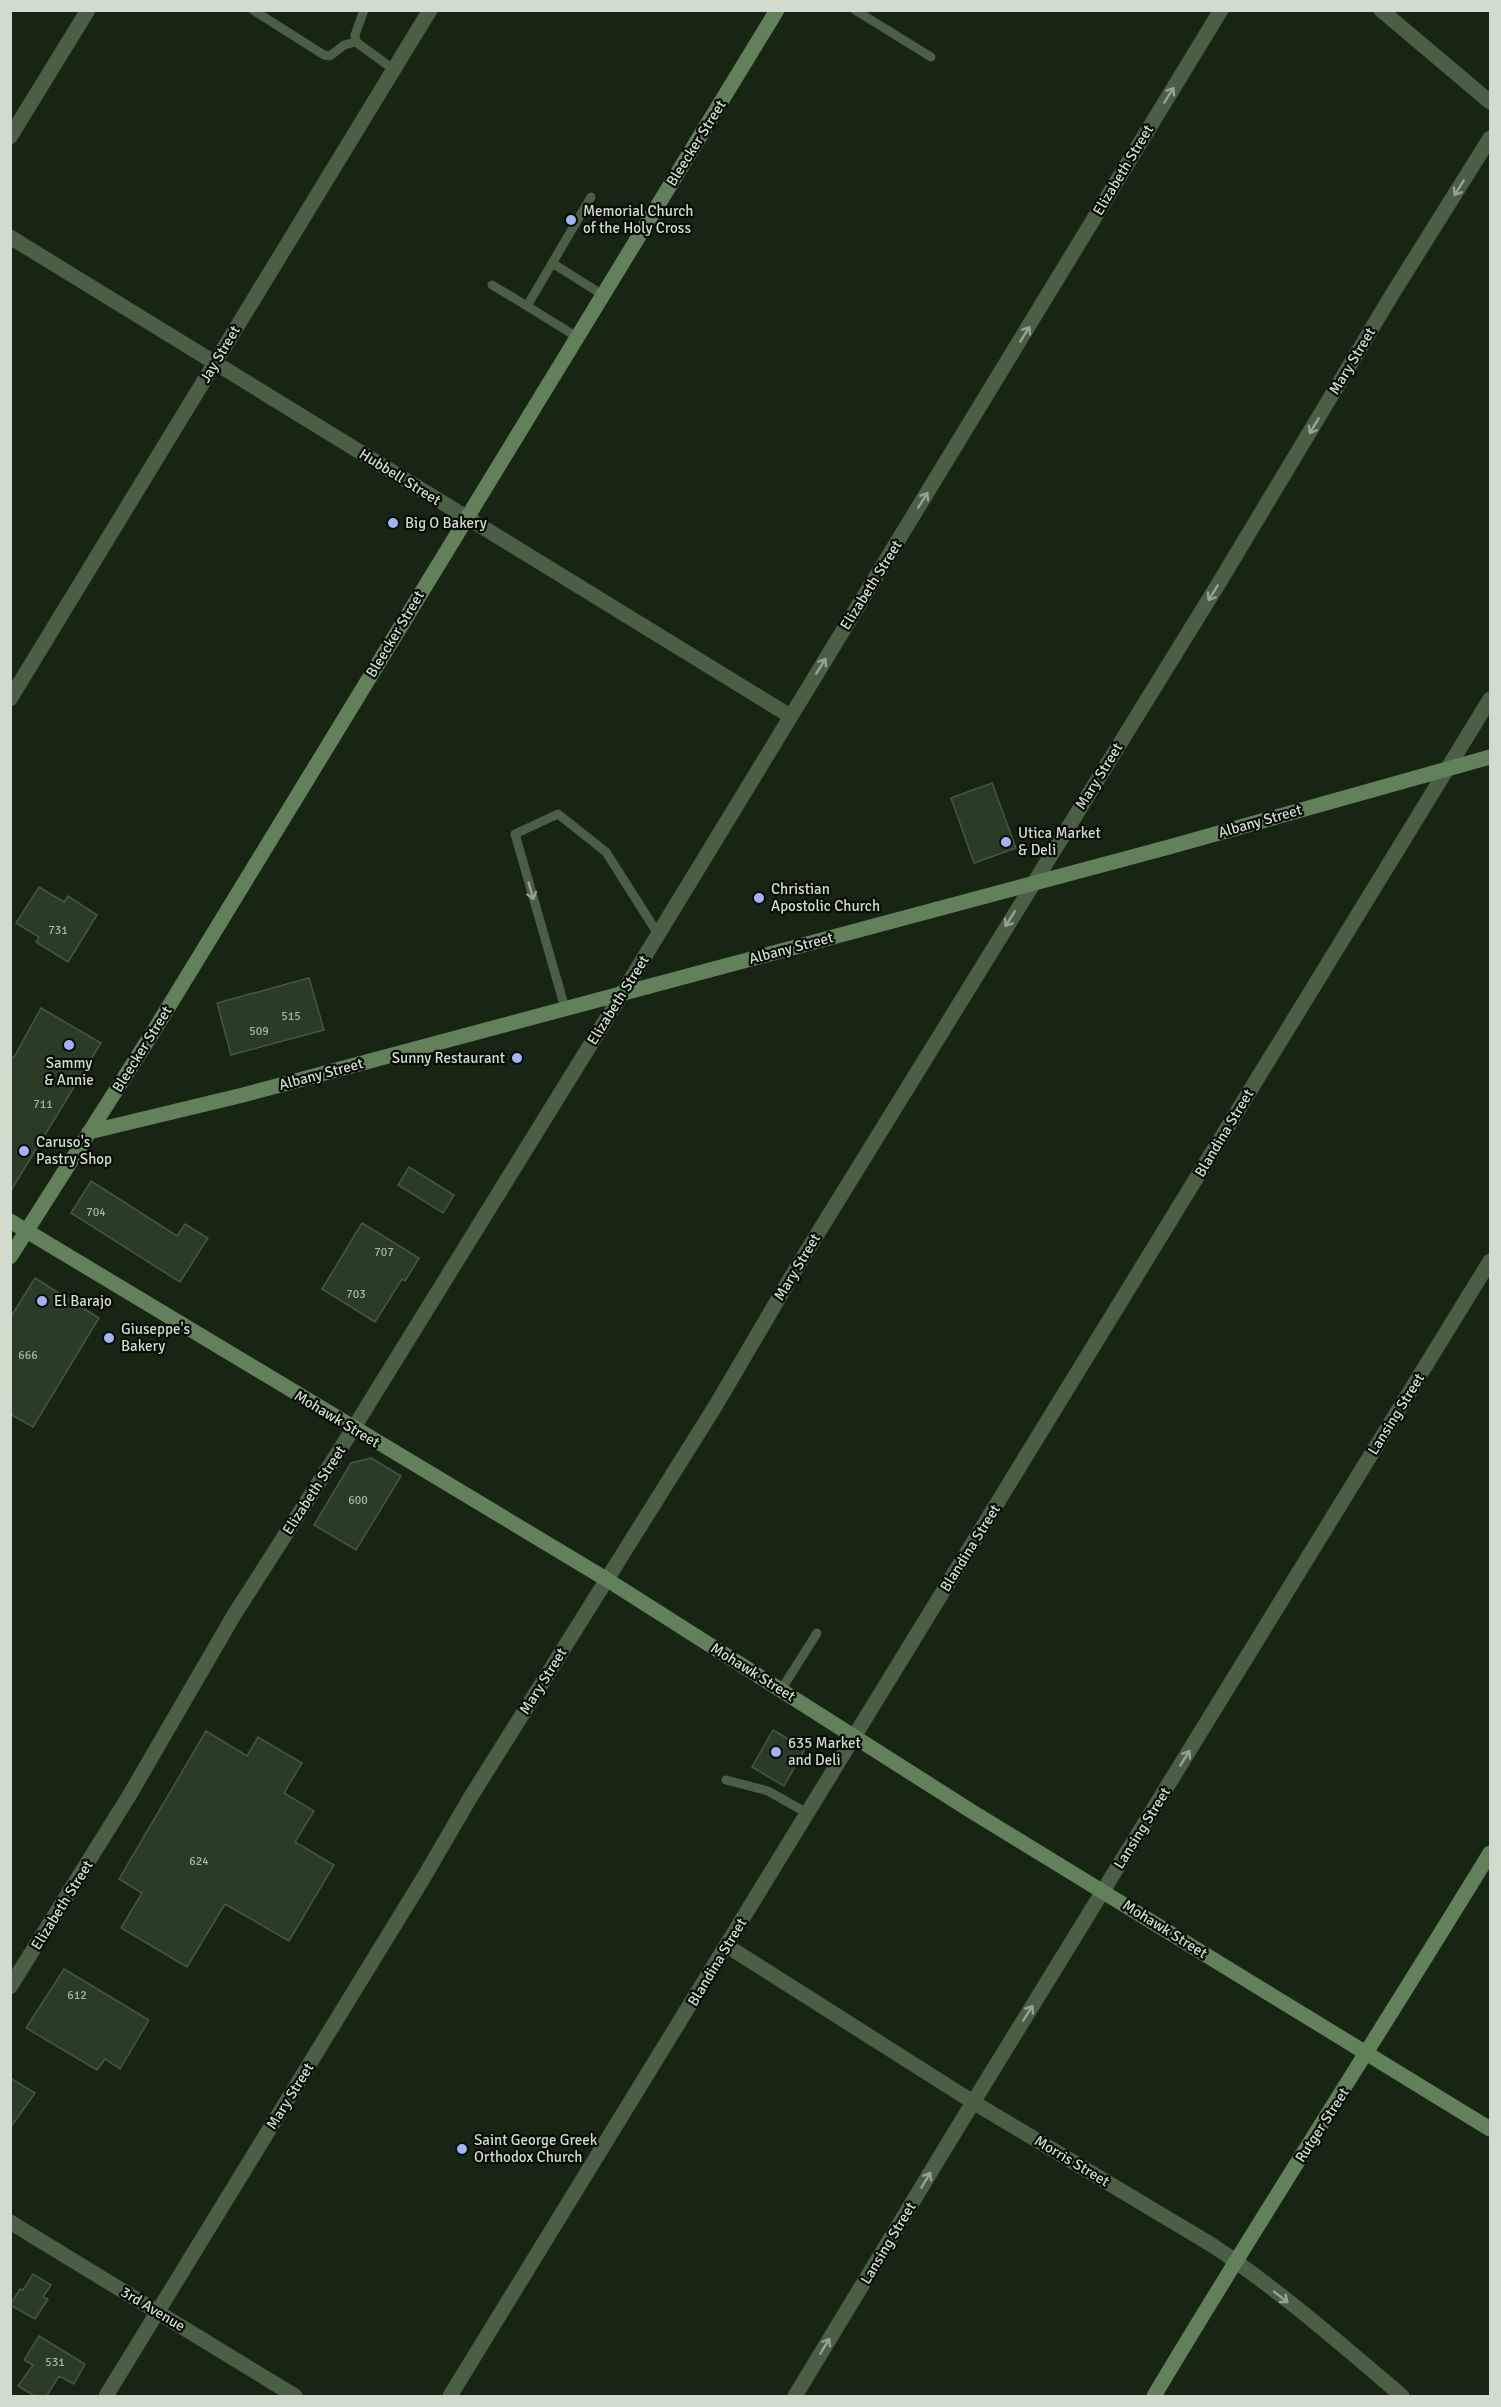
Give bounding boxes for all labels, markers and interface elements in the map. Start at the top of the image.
one-way arrow [1163,87,1175,104]
street label: Bleecker Street [662,97,730,189]
street label: Elizabeth Street [1089,121,1157,219]
one-way arrow [1453,179,1465,196]
place label: Memorial Church of the Holy Cross [583,202,693,237]
marker: Memorial Church of the Holy Cross [564,213,578,227]
street label: Jay Street [196,322,244,386]
street label: Mary Street [1325,324,1379,398]
one-way arrow [1019,326,1031,343]
one-way arrow [1307,417,1319,434]
street label: Hubbell Street [356,445,444,509]
one-way arrow [917,492,929,509]
place label: Big O Bakery [405,514,487,532]
marker: Big O Bakery [386,516,400,530]
street label: Elizabeth Street [836,537,906,633]
one-way arrow [1207,584,1219,601]
street label: Bleecker Street [362,587,428,681]
one-way arrow [814,658,827,675]
street label: Mary Street [1071,739,1127,813]
street label: Albany Street [1216,800,1304,842]
place label: Utica Market & Deli [1018,824,1101,859]
marker: Utica Market & Deli [999,835,1013,849]
place label: Christian Apostolic Church [771,880,880,915]
one-way arrow [526,881,537,900]
marker: Christian Apostolic Church [752,891,766,905]
one-way arrow [1004,910,1016,927]
house number: 731 [48,923,68,938]
street label: Albany Street [747,928,835,968]
street label: Elizabeth Street [583,952,653,1048]
street label: Bleecker Street [108,1003,176,1095]
house number: 515 [281,1009,301,1024]
house number: 509 [249,1024,269,1039]
marker: Sammy & Annie [62,1038,76,1052]
place label: Sunny Restaurant [392,1049,505,1067]
marker: Sunny Restaurant [510,1051,524,1065]
place label: Sammy & Annie [44,1054,94,1089]
street label: Albany Street [277,1054,365,1094]
street label: Blandina Street [1191,1086,1257,1180]
house number: 711 [33,1097,53,1112]
place label: Caruso's Pastry Shop [36,1133,112,1168]
marker: Caruso's Pastry Shop [17,1144,31,1158]
house number: 704 [86,1205,106,1220]
street label: Mary Street [770,1230,824,1304]
house number: 707 [374,1245,394,1260]
house number: 703 [346,1287,366,1302]
place label: El Barajo [54,1292,112,1310]
marker: El Barajo [35,1294,49,1308]
place label: Giuseppe's Bakery [121,1320,190,1355]
marker: Giuseppe's Bakery [102,1331,116,1345]
house number: 666 [18,1348,38,1363]
street label: Lansing Street [1364,1370,1428,1458]
street label: Mohawk Street [291,1386,383,1452]
street label: Elizabeth Street [279,1442,349,1538]
house number: 600 [348,1493,368,1508]
street label: Blandina Street [936,1501,1004,1595]
street label: Mohawk Street [707,1639,799,1705]
street label: Mary Street [515,1644,571,1718]
place label: 635 Market and Deli [788,1734,861,1769]
marker: 635 Market and Deli [769,1745,783,1759]
one-way arrow [1180,1750,1192,1767]
street label: Lansing Street [1110,1784,1174,1872]
house number: 624 [189,1854,209,1869]
street label: Elizabeth Street [27,1857,97,1953]
street label: Mohawk Street [1119,1896,1211,1962]
street label: Blandina Street [684,1915,750,2009]
house number: 612 [67,1988,87,2003]
one-way arrow [1022,2005,1035,2022]
street label: Mary Street [262,2059,318,2133]
street label: Rutger Street [1291,2084,1353,2166]
place label: Saint George Greek Orthodox Church [474,2131,598,2166]
street label: Morris Street [1031,2132,1113,2190]
marker: Saint George Greek Orthodox Church [455,2142,469,2156]
one-way arrow [921,2172,933,2189]
street label: Lansing Street [856,2199,920,2287]
street label: 3rd Avenue [118,2283,188,2335]
one-way arrow [1272,2290,1288,2303]
one-way arrow [820,2338,832,2355]
house number: 531 [45,2355,65,2370]

